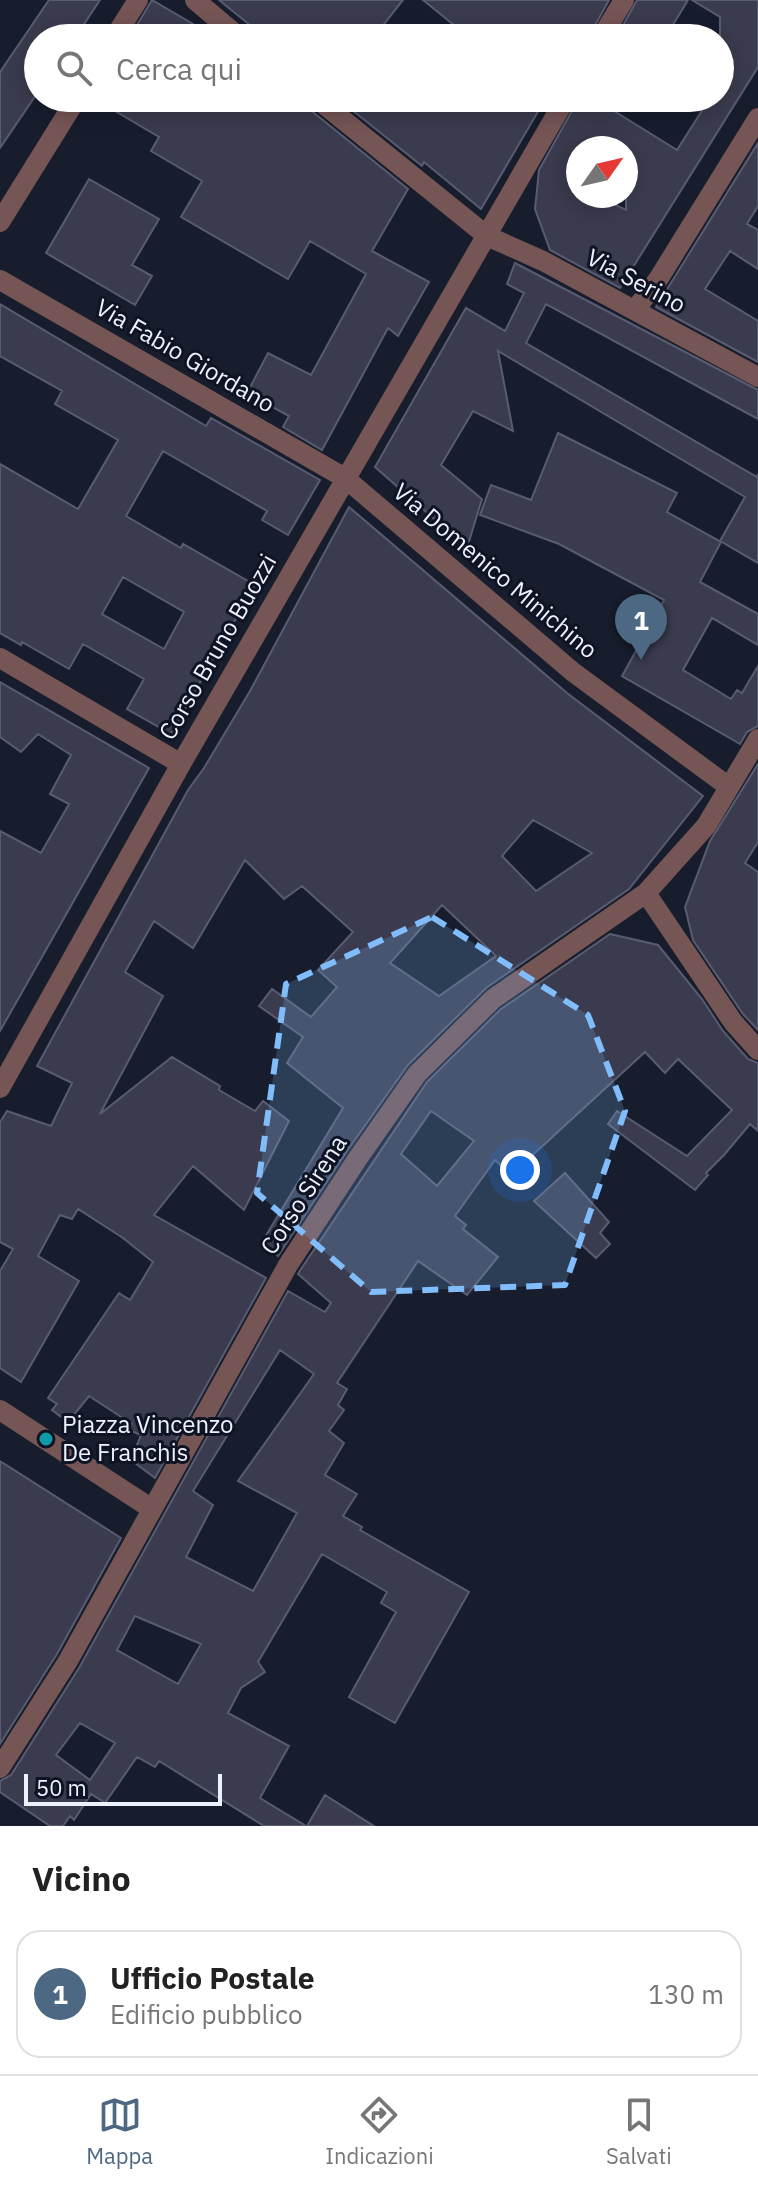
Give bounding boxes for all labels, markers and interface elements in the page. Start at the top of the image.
search box [24,24,734,112]
icon: search [52,46,96,90]
text: Cerca qui [116,49,242,88]
north arrow [566,136,638,208]
street label: Via Serino [581,241,692,320]
street label: Via Fabio Giordano [90,291,281,419]
street label: Via Domenico Minichino [387,475,604,665]
street label: Corso Bruno Buozzi [151,548,283,745]
pin: 1 [615,594,667,660]
street label: Corso Sirena [253,1128,354,1260]
your location [500,1150,540,1190]
place label: Piazza Vincenzo De Franchis [62,1408,233,1468]
marker: Piazza Vincenzo De Franchis [37,1430,55,1448]
scale bar [24,1770,222,1806]
text: 50 m [36,1773,87,1802]
text: Vicino [32,1856,131,1900]
text: Ufficio Postale [110,1958,315,1997]
text: 1 [52,1977,68,2011]
text: 130 m [648,1977,724,2011]
text: Edificio pubblico [110,1997,303,2031]
tab: Mappa [86,2093,153,2170]
tab: Indicazioni [325,2093,434,2170]
tab: Salvati [606,2093,672,2170]

